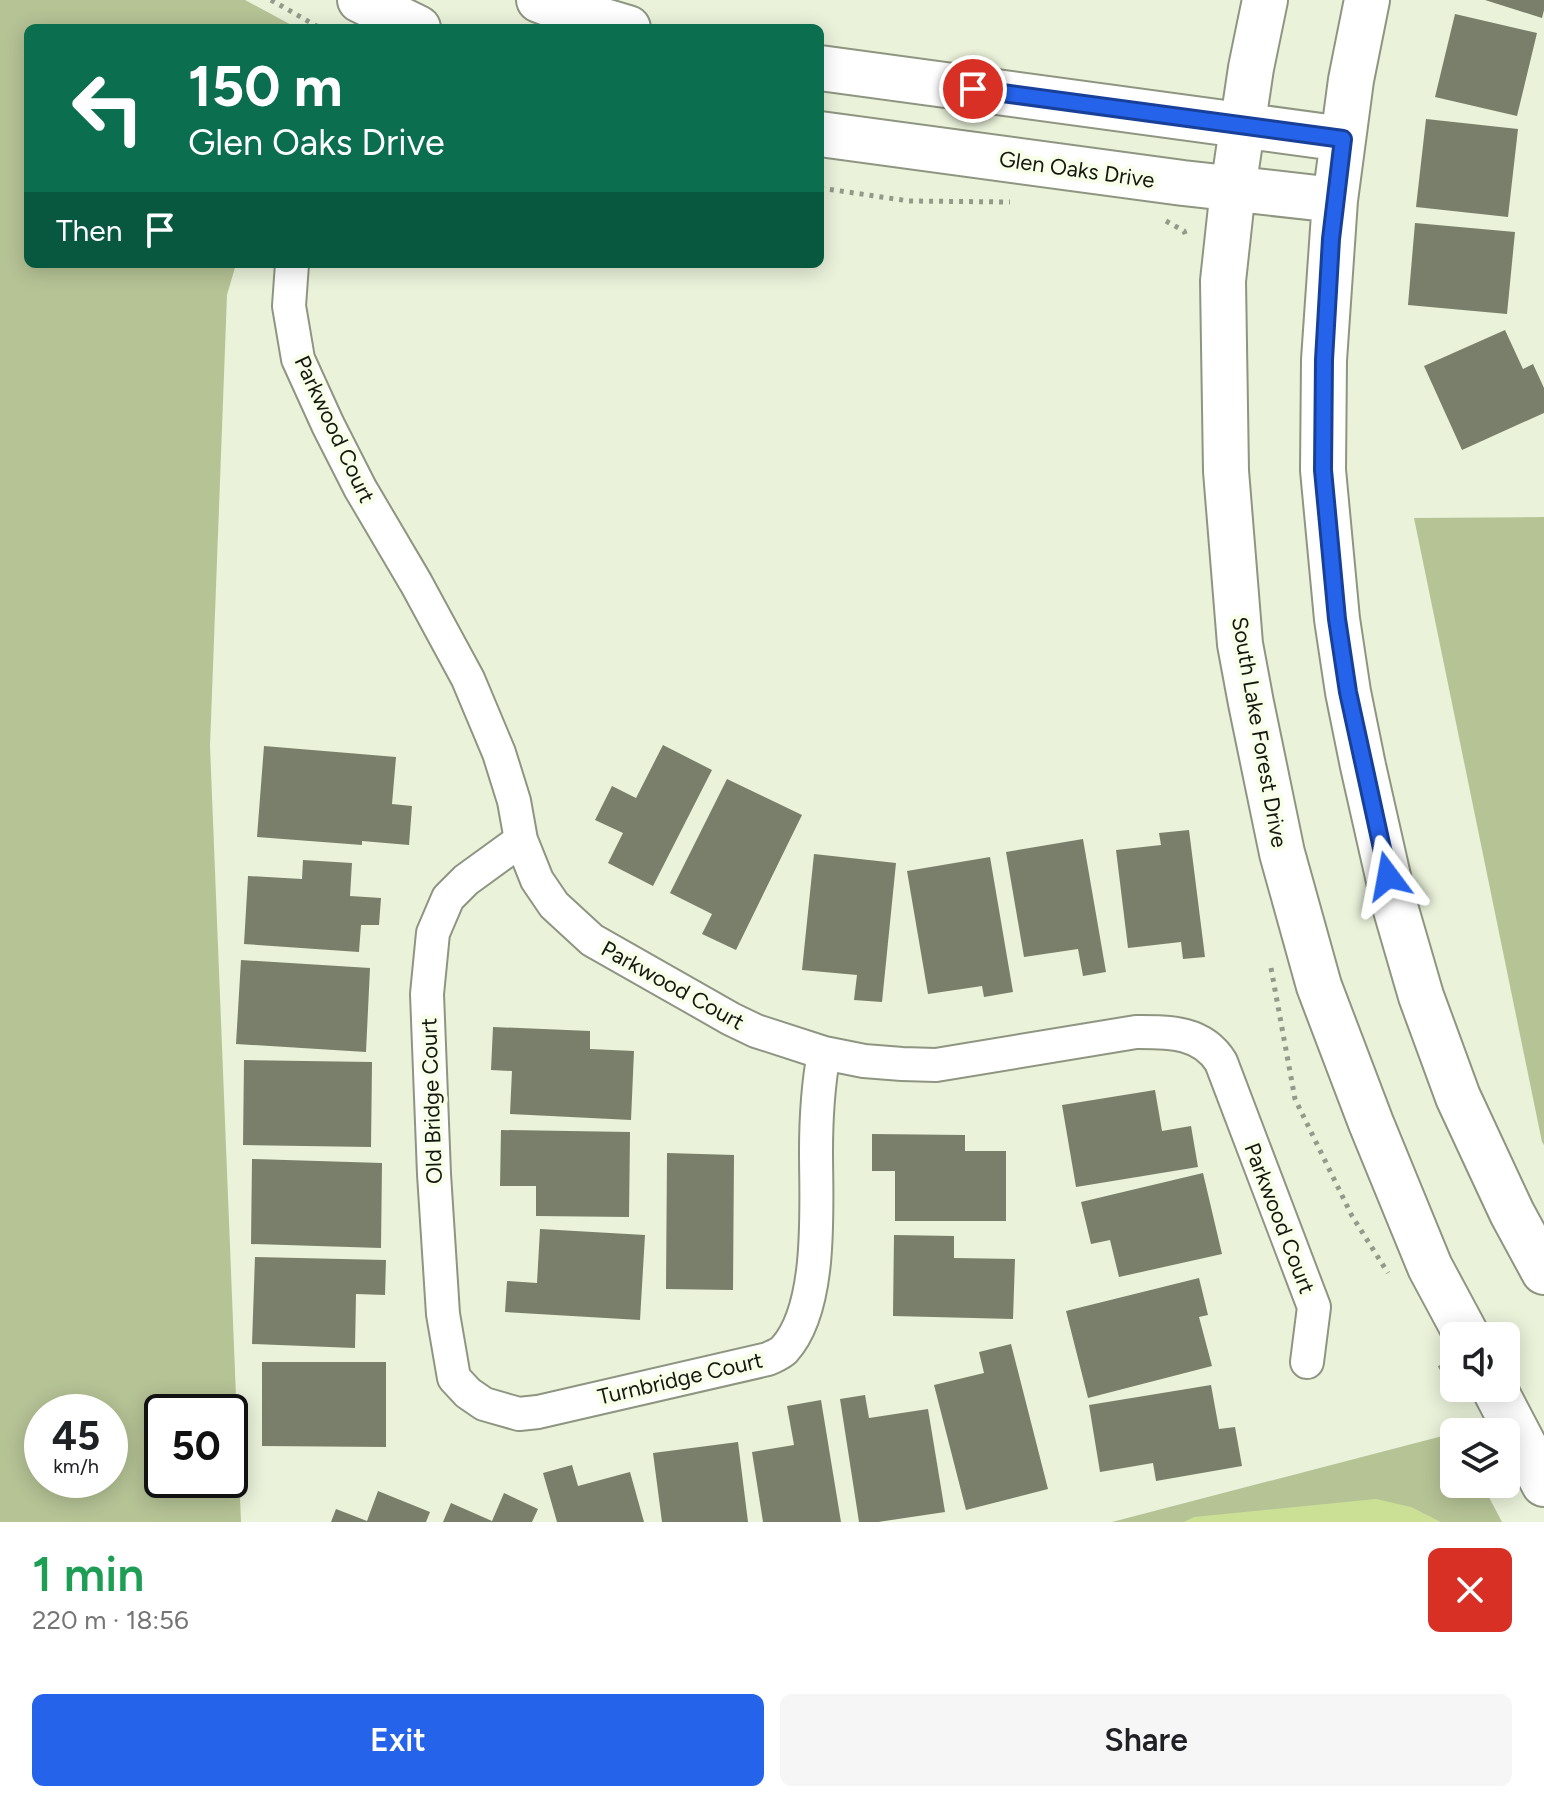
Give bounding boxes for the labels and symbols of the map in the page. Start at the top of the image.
pin [939,55,1007,123]
street label: Glen Oaks Drive [997,145,1156,194]
street label: Parkwood Court [289,351,380,507]
street label: South Lake Forest Drive [1226,615,1293,850]
position arrow [1346,834,1430,918]
street label: Parkwood Court [597,935,749,1036]
street label: Old Bridge Court [415,1017,448,1184]
street label: Parkwood Court [1238,1139,1321,1297]
street label: Turnbridge Court [595,1346,765,1411]
speed limit sign: 50 [144,1394,248,1498]

